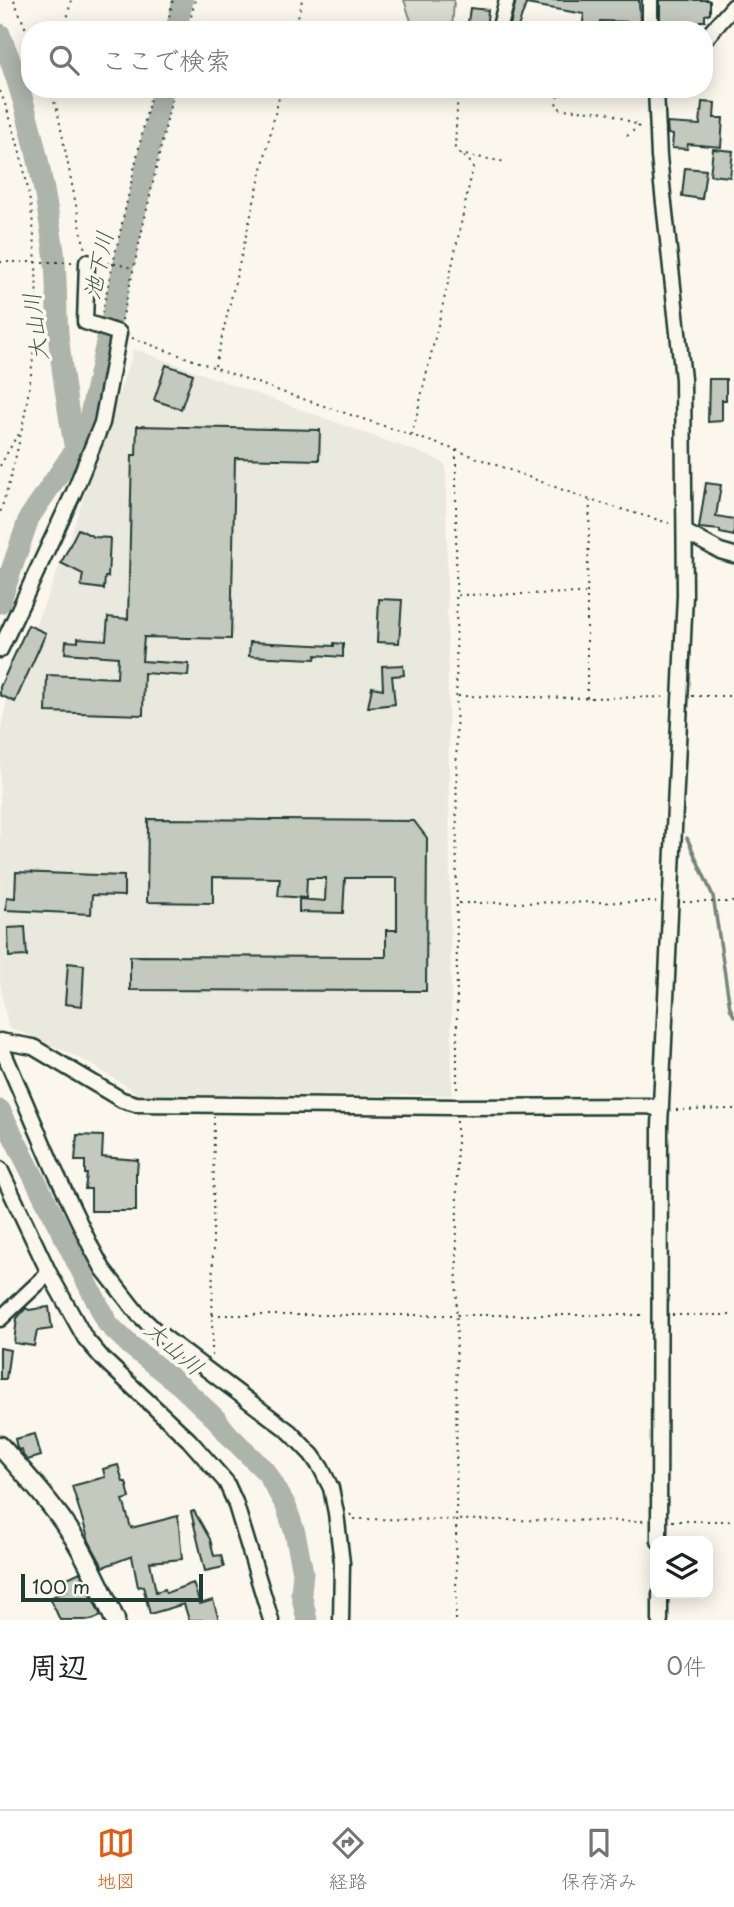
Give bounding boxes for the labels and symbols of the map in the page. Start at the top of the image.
water label: 池下川 [73,228,121,302]
water label: 大山川 [12,291,56,363]
water label: 大山川 [137,1311,213,1383]
scale bar [21,1571,203,1603]

